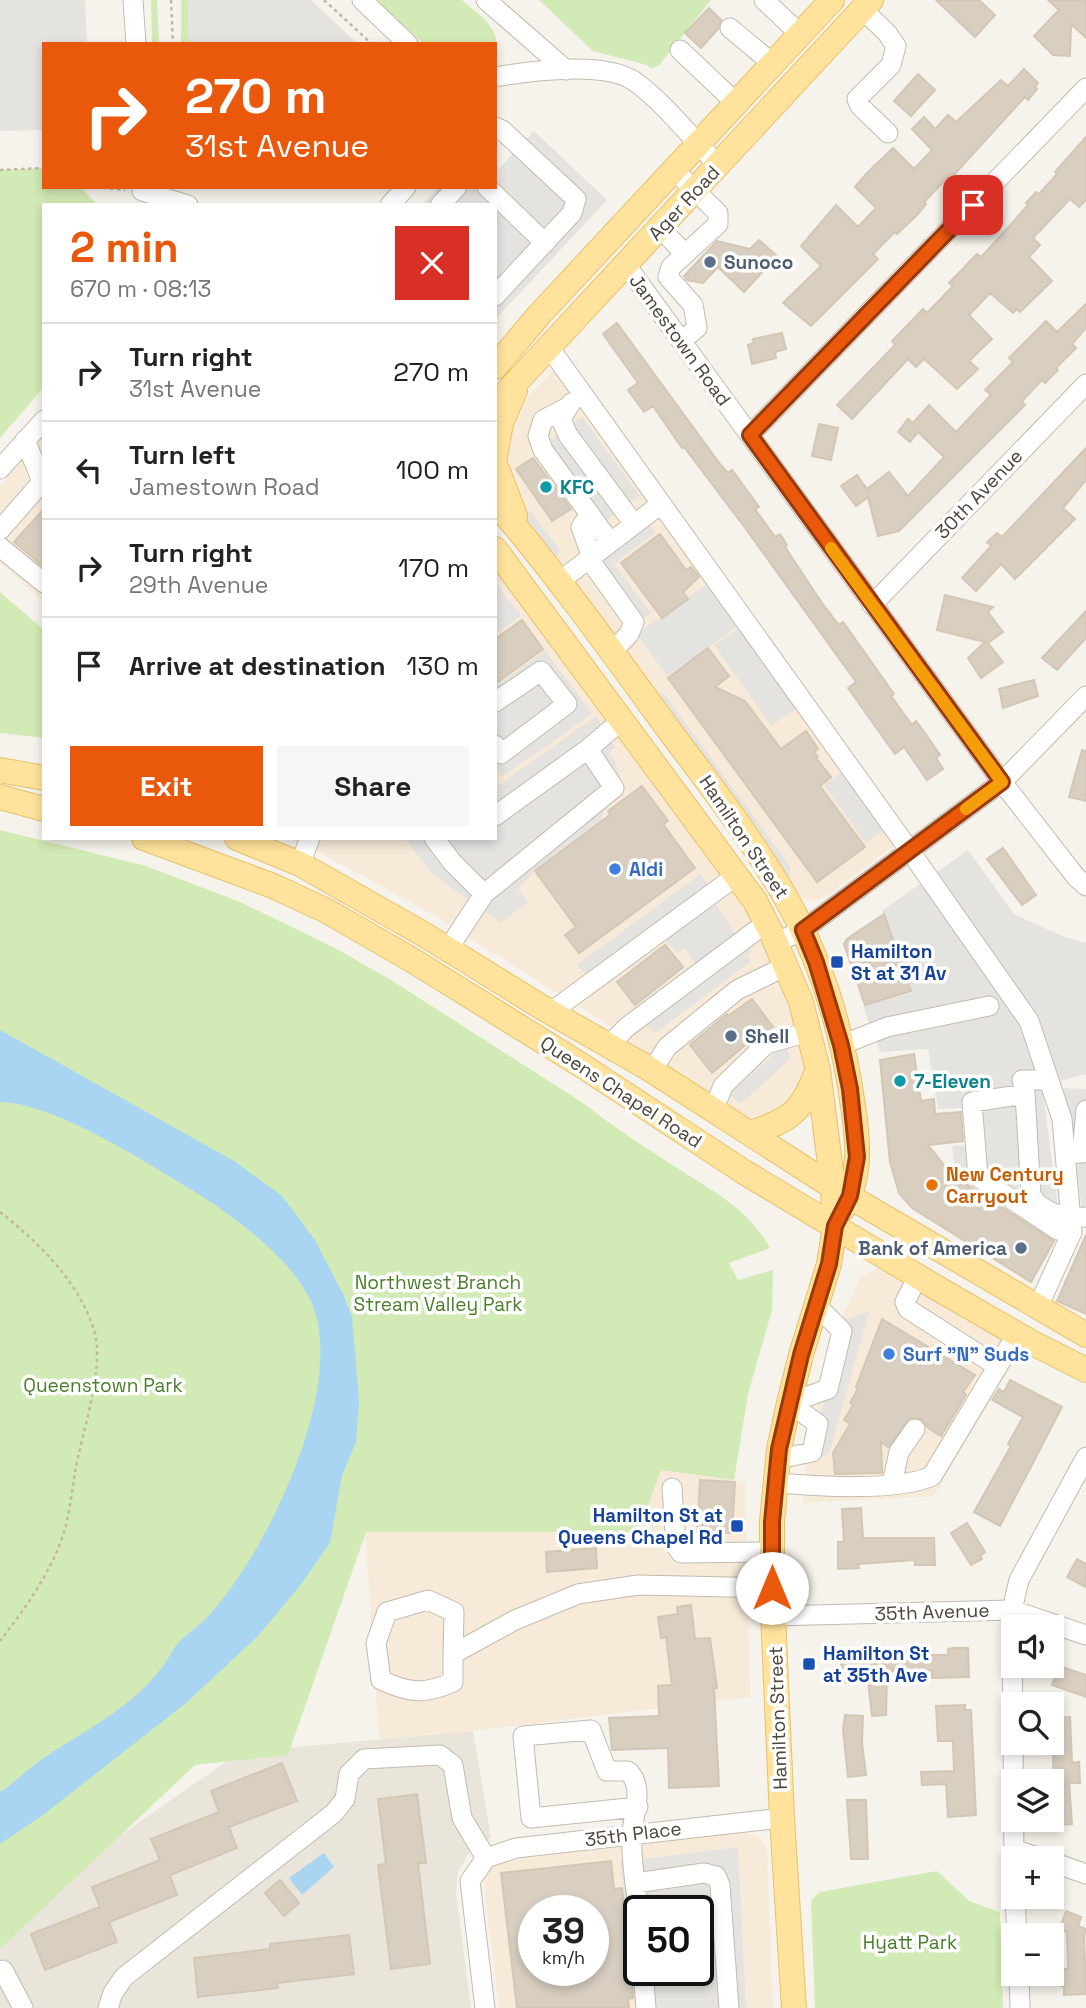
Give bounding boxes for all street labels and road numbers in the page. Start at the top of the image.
street label: Ager Road [643,160,725,246]
street label: Jamestown Road [624,269,736,411]
street label: 30th Avenue [930,444,1028,544]
street label: Hamilton Street [693,770,795,904]
street label: Queens Chapel Road [535,1030,707,1154]
street label: 35th Avenue [874,1598,990,1626]
street label: Hamilton Street [763,1646,793,1790]
street label: 35th Place [583,1816,683,1852]

